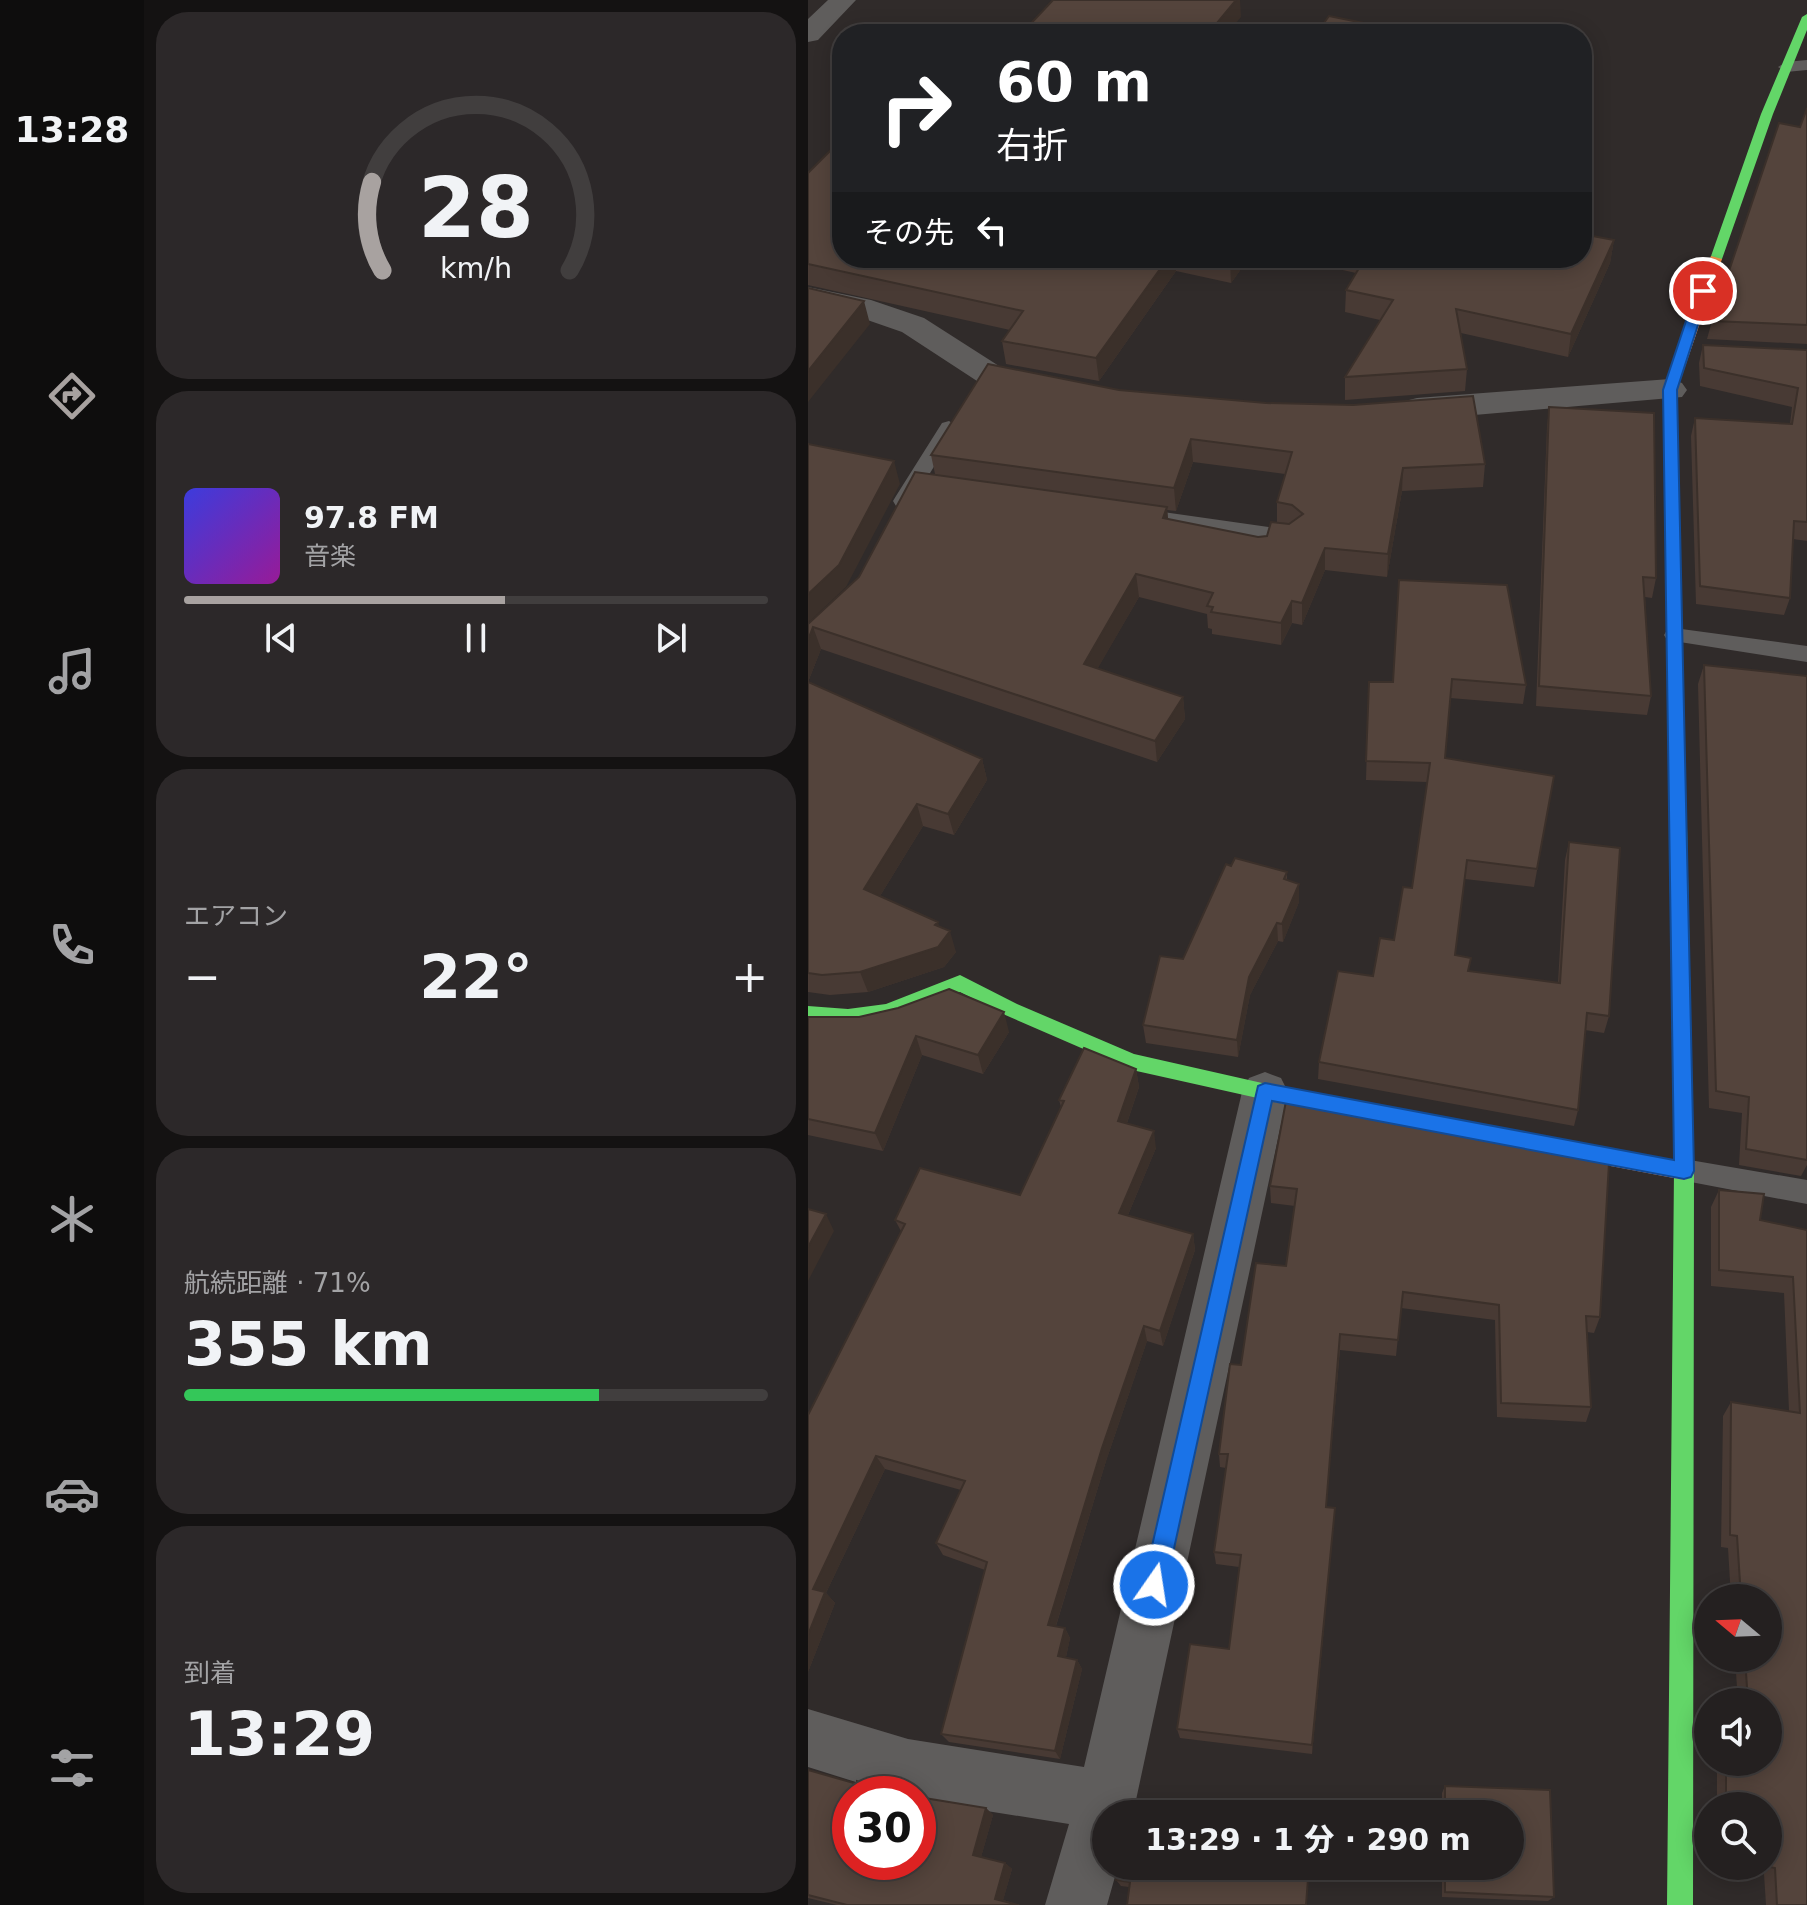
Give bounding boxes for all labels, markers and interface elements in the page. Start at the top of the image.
text: 60 m [996,49,1152,114]
icon: right [864,56,968,160]
text: 13:28 [15,109,129,150]
text: 右折 [996,125,1068,166]
text: 28 [418,160,534,257]
icon: left [970,208,1014,252]
text: その先 [864,215,954,250]
text: km/h [440,251,512,285]
pin [1669,257,1737,325]
icon: arrive [1681,269,1725,313]
icon: directions [44,368,100,424]
text: 97.8 FM [304,500,439,535]
text: 音楽 [304,541,356,571]
icon: previous [259,616,303,660]
icon: pause [454,616,498,660]
icon: next [649,616,693,660]
icon: music [44,643,100,699]
text: エアコン [184,901,288,931]
icon: phone [44,917,100,973]
text: 22° [419,942,533,1012]
text: − [184,951,221,1002]
text: + [731,951,768,1002]
icon: climate [44,1191,100,1247]
text: 航続距離 · 71% [184,1268,371,1298]
text: 355 km [184,1309,433,1379]
icon: car [44,1466,100,1522]
position arrow [1112,1543,1196,1627]
north arrow [1694,1584,1782,1672]
map controls [1694,1584,1782,1880]
text: 到着 [184,1658,236,1688]
button: sound [1694,1688,1782,1776]
text: 13:29 [184,1699,375,1769]
icon: filters [44,1740,100,1796]
speed limit sign: 30 [832,1776,936,1880]
button: search [1694,1792,1782,1880]
text: 13:29 · 1 分 · 290 m [1145,1822,1471,1857]

